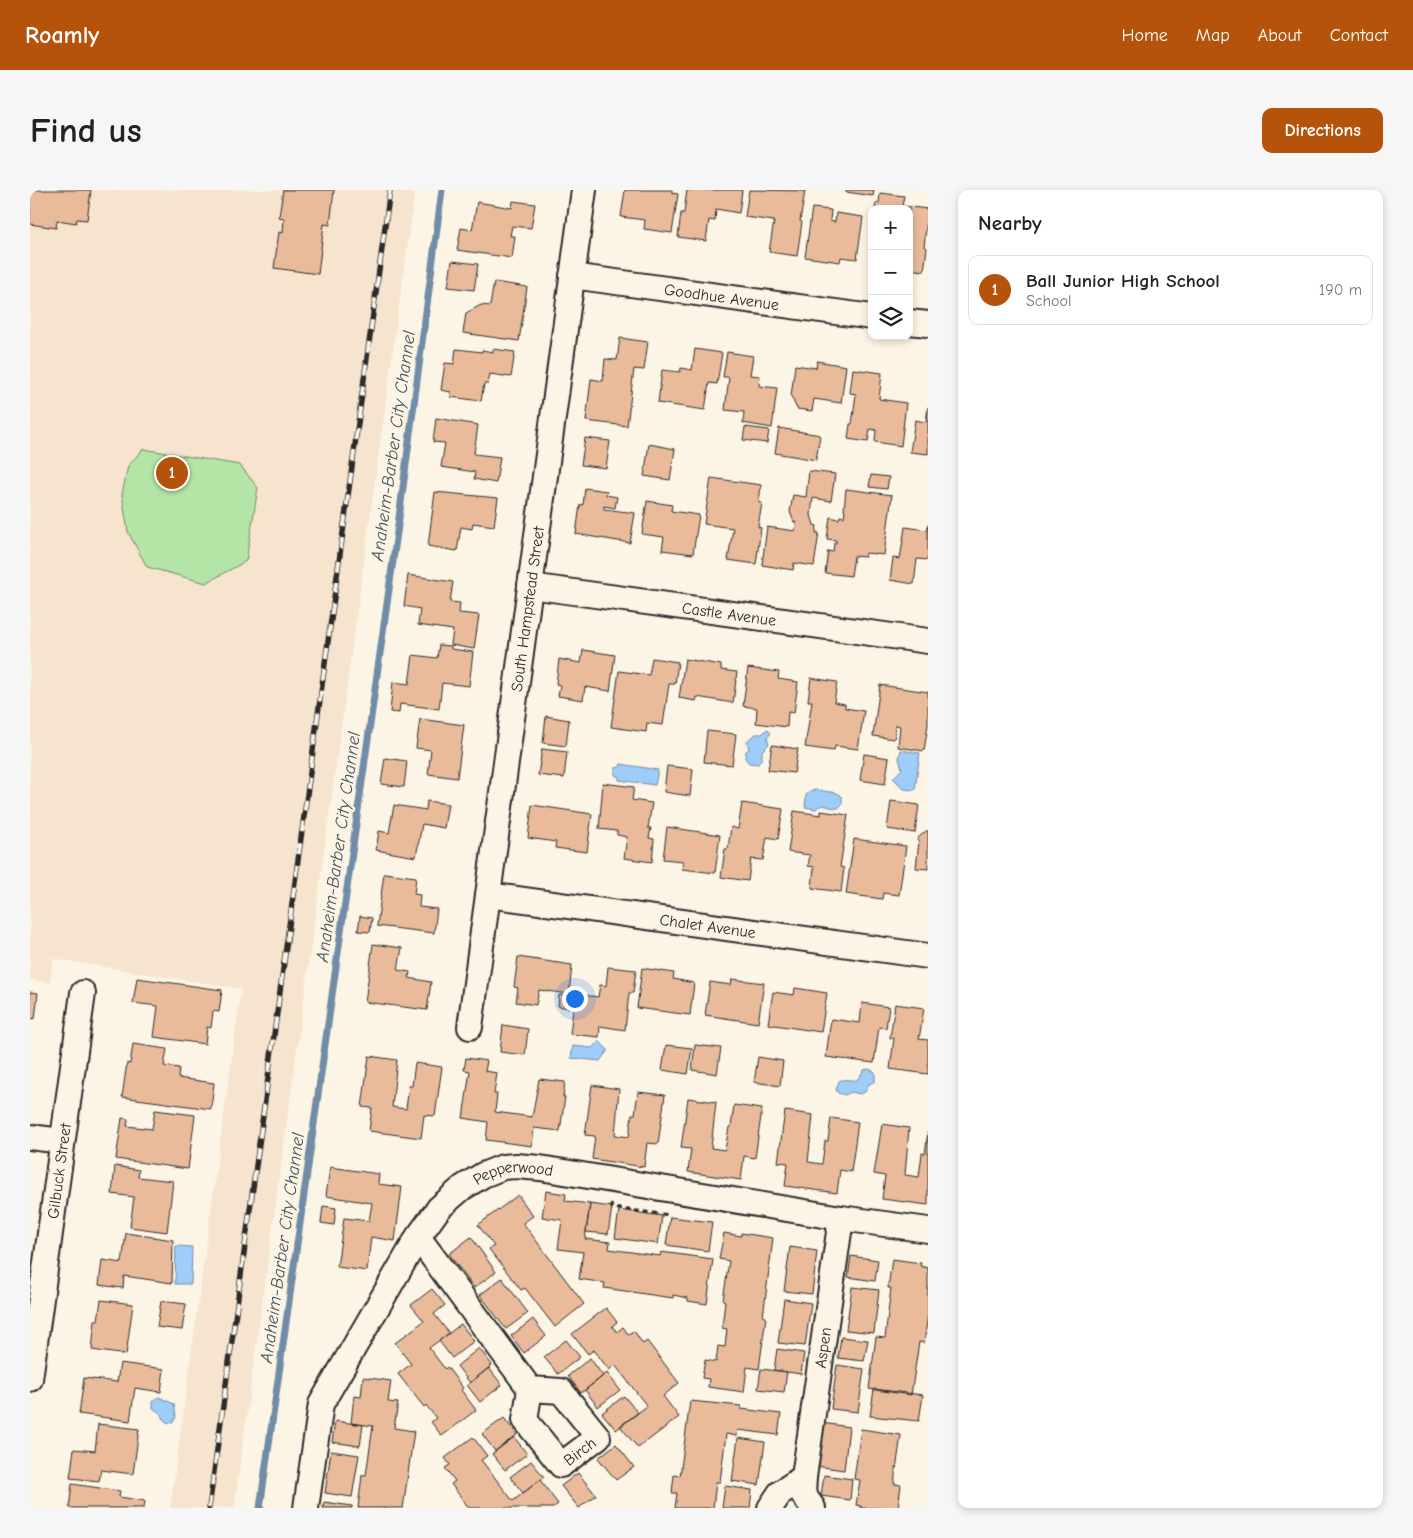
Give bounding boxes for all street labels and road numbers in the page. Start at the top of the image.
street label: Goodhue Avenue [663,281,780,314]
street label: South Hampstead Street [508,525,548,693]
street label: Castle Avenue [681,599,777,630]
street label: Chalet Avenue [659,911,757,942]
street label: Gilbuck Street [44,1122,75,1220]
street label: Pepperwood [470,1158,554,1189]
street label: Aspen [812,1326,835,1369]
street label: Birch [560,1434,600,1470]

